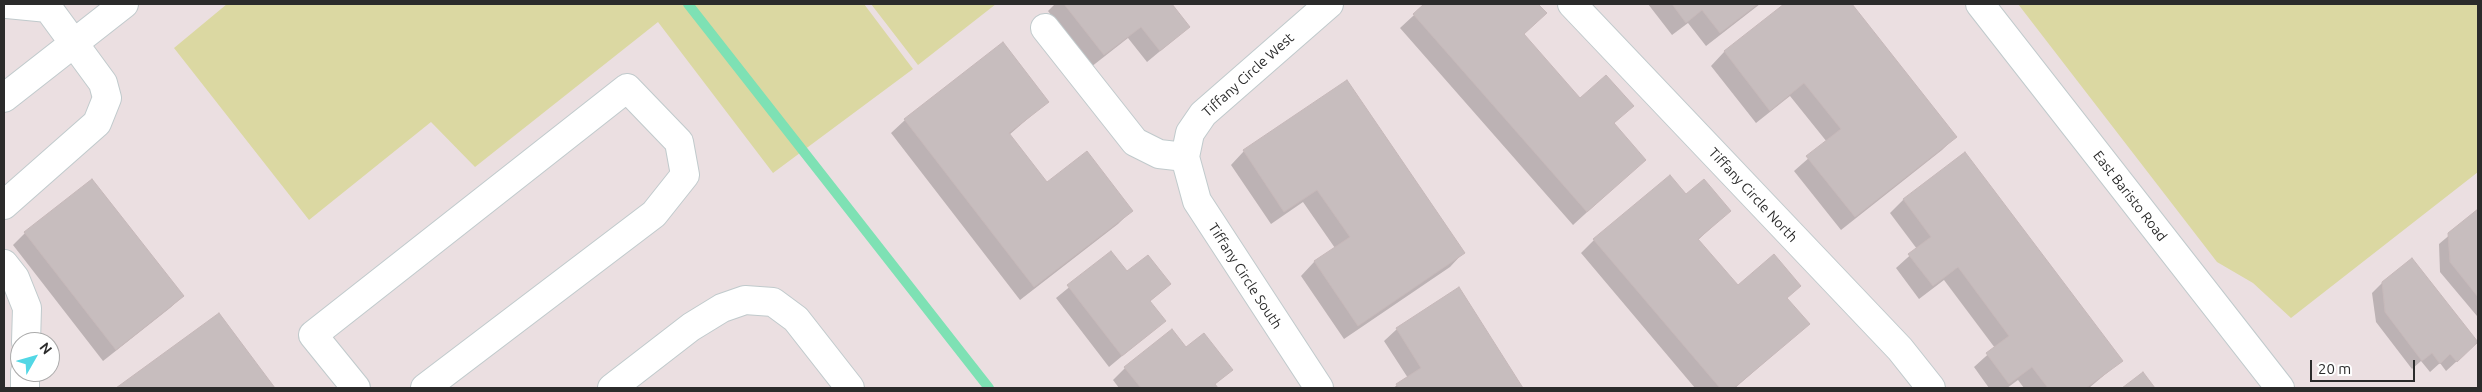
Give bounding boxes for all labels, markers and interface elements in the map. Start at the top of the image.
street label: Tiffany Circle West [1199,29,1297,121]
street label: Tiffany Circle North [1705,144,1801,246]
street label: East Baristo Road [2090,148,2170,244]
street label: Tiffany Circle South [1205,220,1285,332]
north arrow [10,332,60,382]
text: N [37,339,56,357]
scale bar [2312,350,2417,382]
text: 20 m [2318,360,2351,377]

